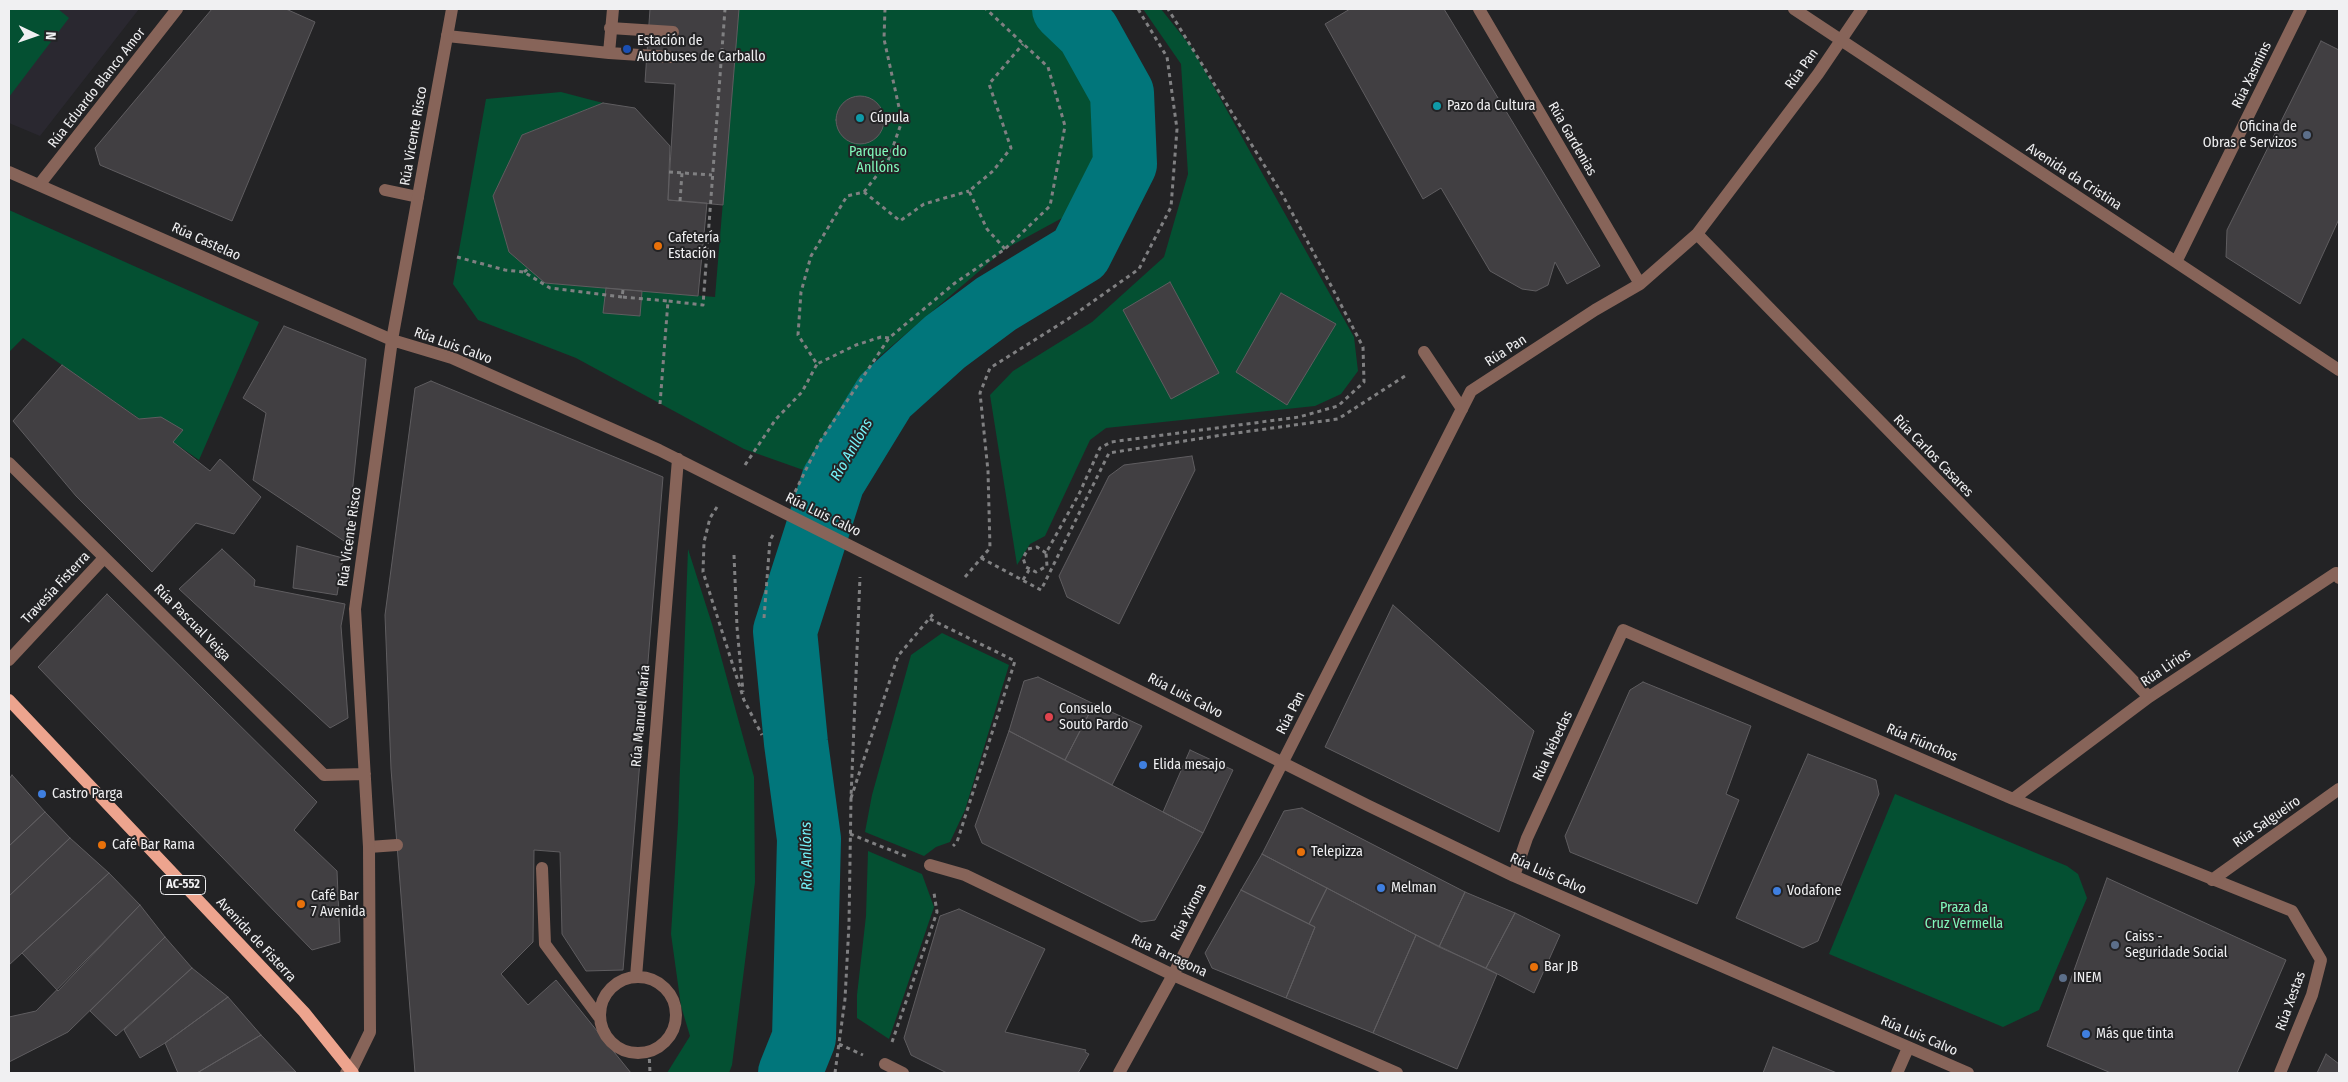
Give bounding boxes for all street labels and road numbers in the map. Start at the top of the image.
street label: Rúa Eduardo Blanco Amor [45,25,149,151]
street label: Rúa Xasmíns [2229,39,2275,111]
street label: Rúa Pan [1782,45,1822,93]
street label: Rúa Vicente Risco [397,85,431,187]
street label: Rúa Gardenias [1544,99,1600,179]
street label: Avenida da Cristina [2023,140,2125,214]
street label: Rúa Castelao [169,219,243,265]
street label: Rúa Luis Calvo [412,324,494,368]
street label: Rúa Pan [1482,331,1530,371]
street label: Rúa Carlos Casares [1889,411,1977,501]
street label: Rúa Vicente Risco [335,486,365,588]
street label: Rúa Luis Calvo [782,489,864,541]
street label: Travesía Fisterra [18,548,94,628]
street label: Rúa Pascual Veiga [150,581,234,665]
street label: Rúa Lirios [2138,645,2194,691]
street label: Rúa Manuel María [628,664,654,768]
street label: Rúa Luis Calvo [1145,670,1225,722]
street label: Rúa Pan [1273,689,1309,737]
street label: Rúa Nébedas [1530,708,1576,784]
street label: Rúa Fiúnchos [1884,720,1960,766]
street label: Rúa Salgueiro [2230,793,2304,851]
street label: Rúa Luis Calvo [1507,850,1589,898]
road number: AC-552 [160,876,206,894]
street label: Rúa Xirona [1168,881,1210,943]
street label: Avenida de Fisterra [213,894,299,986]
street label: Rúa Tarragona [1128,931,1210,981]
street label: Rúa Xestas [2273,969,2309,1033]
street label: Rúa Luis Calvo [1878,1012,1960,1060]

